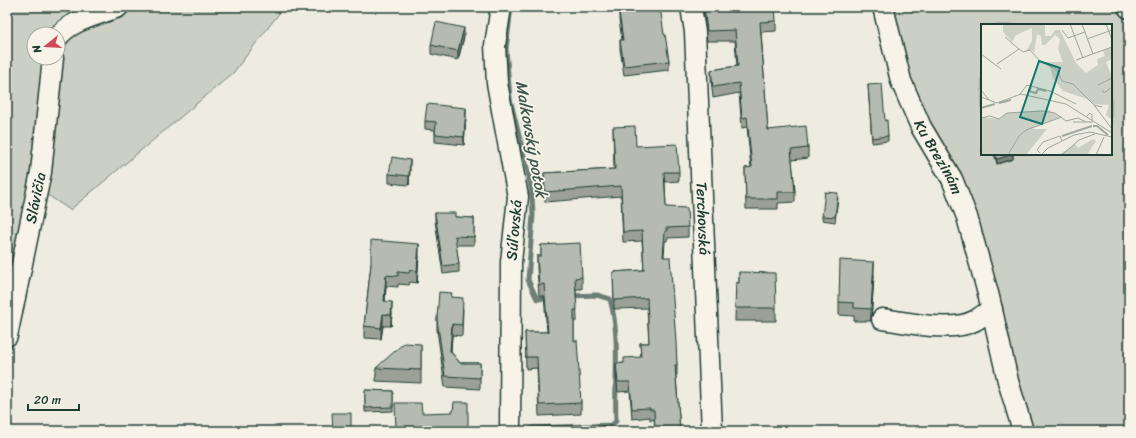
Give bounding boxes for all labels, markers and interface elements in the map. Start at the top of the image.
inset map [981,24,1112,155]
north arrow [26,26,66,66]
text: N [27,42,47,56]
water label: Malkovský potok [507,78,556,202]
street label: Ku Brezinám [906,116,970,199]
street label: Slávičia [18,170,54,226]
street label: Terchovská [688,181,718,256]
street label: Súľovská [498,198,530,261]
scale bar [28,386,79,412]
text: 20 m [34,389,61,411]

